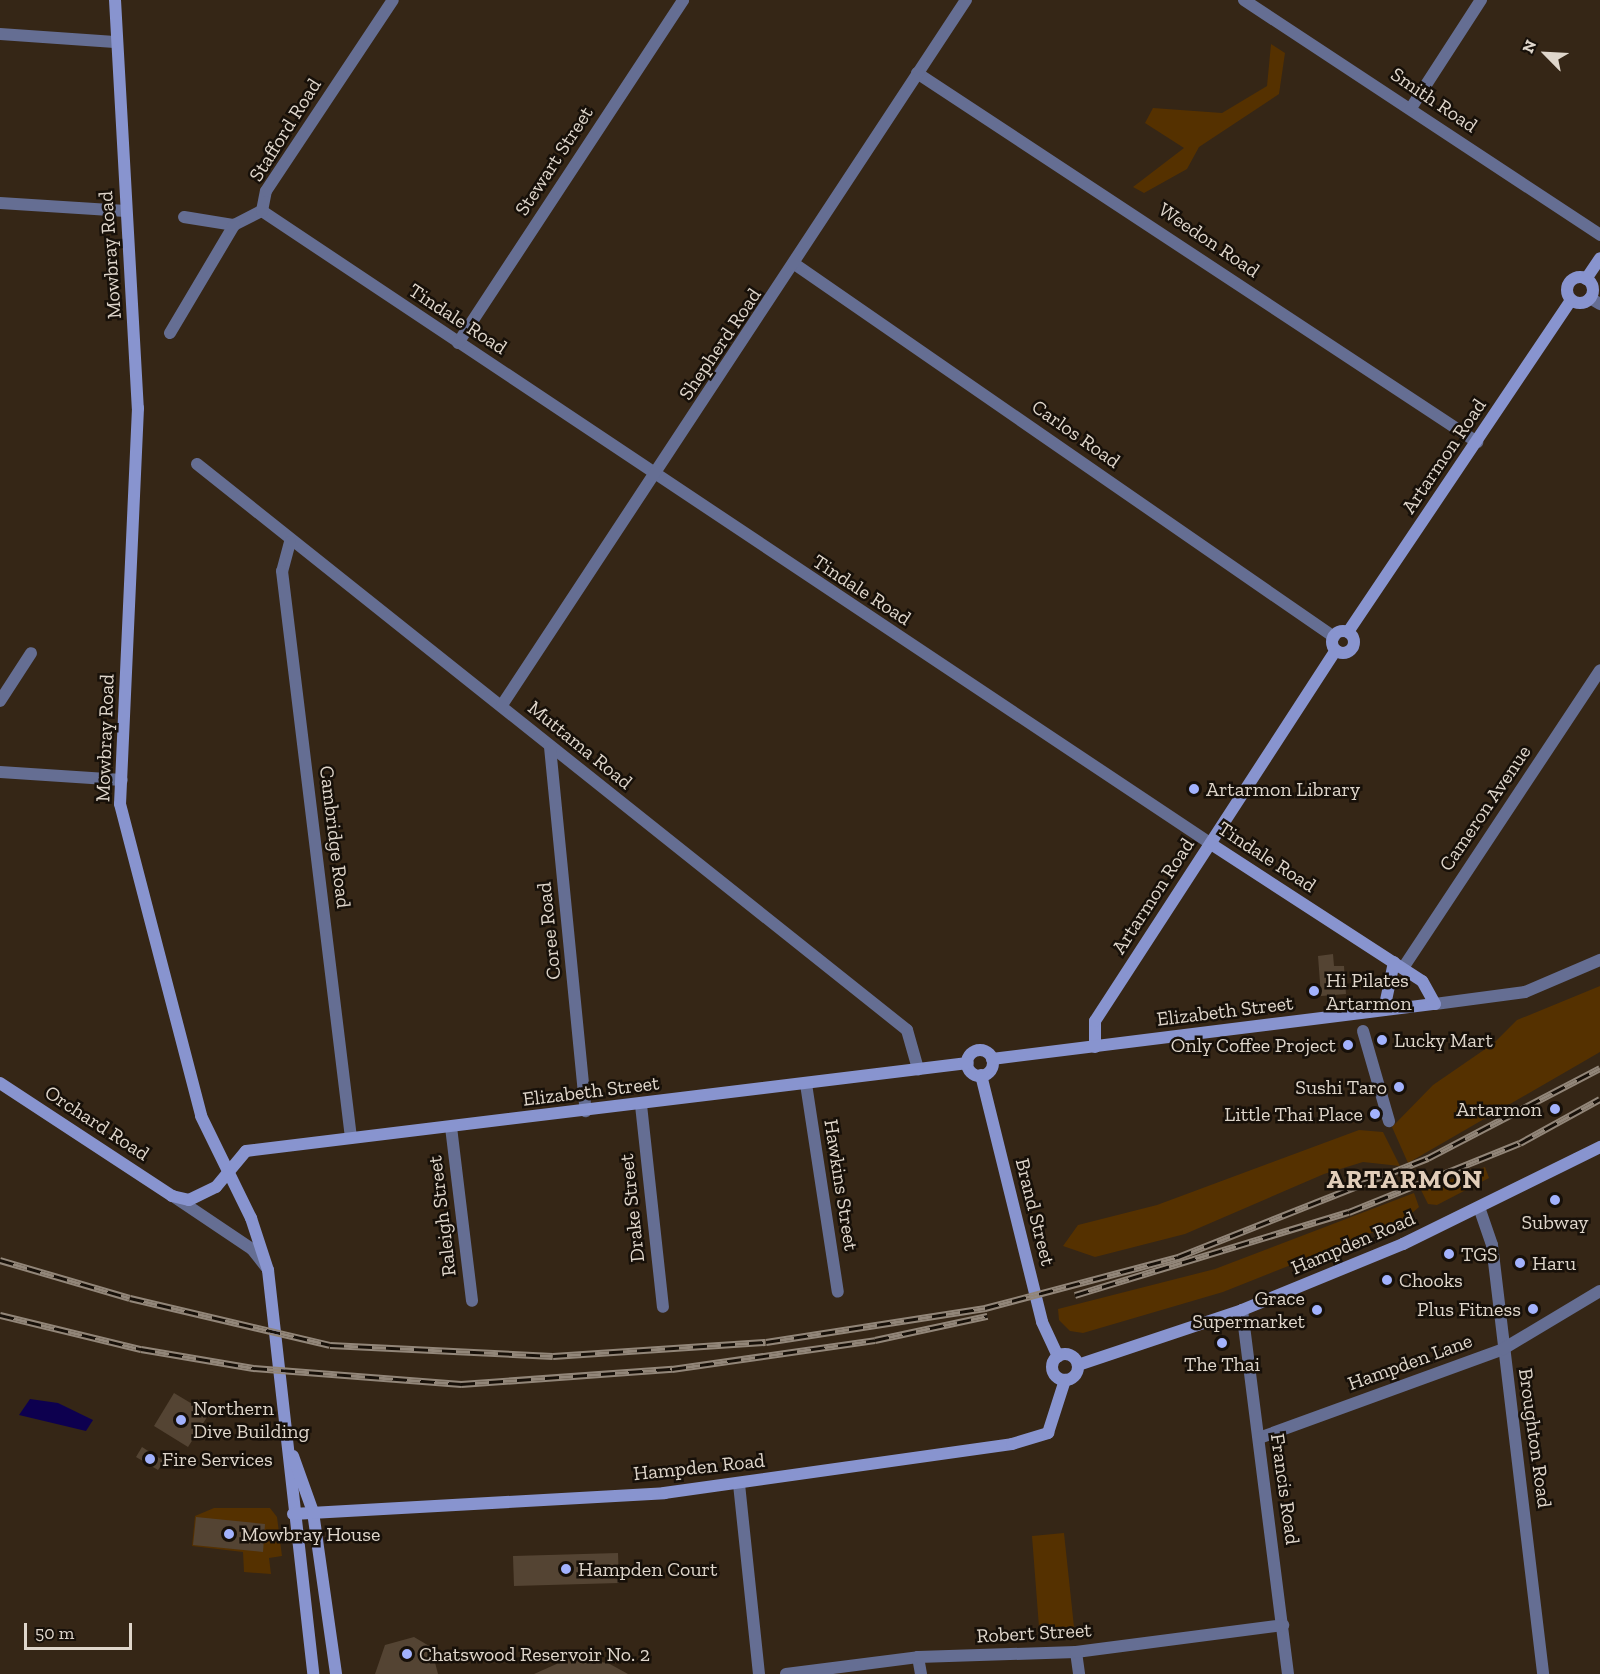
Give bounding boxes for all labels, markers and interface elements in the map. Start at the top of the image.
north arrow [1516,24,1576,84]
text: N [1518,37,1540,56]
street label: Smith Road [1386,62,1482,138]
street label: Stafford Road [244,74,326,186]
street label: Stewart Street [510,102,598,220]
street label: Mowbray Road [94,190,126,320]
street label: Weedon Road [1154,197,1264,283]
street label: Tindale Road [404,278,512,360]
street label: Shepherd Road [674,283,766,405]
street label: Artarmon Road [1397,394,1491,518]
street label: Carlos Road [1027,395,1125,473]
street label: Tindale Road [808,549,916,631]
street label: Mowbray Road [91,673,119,803]
street label: Muttama Road [523,696,637,794]
street label: Cameron Avenue [1434,740,1536,876]
street label: Cambridge Road [314,764,356,910]
place label: Artarmon Library [1206,777,1360,801]
marker: Artarmon Library [1187,782,1201,796]
street label: Tindale Road [1213,816,1321,898]
street label: Artarmon Road [1107,834,1199,958]
street label: Coree Road [532,881,566,981]
place label: Hi Pilates Artarmon [1326,968,1412,1015]
marker: Hi Pilates Artarmon [1307,984,1321,998]
street label: Elizabeth Street [1155,991,1295,1031]
place label: Lucky Mart [1394,1028,1493,1052]
place label: Only Coffee Project [1170,1033,1336,1057]
marker: Lucky Mart [1375,1033,1389,1047]
marker: Only Coffee Project [1341,1038,1355,1052]
street label: Elizabeth Street [521,1071,661,1111]
place label: Sushi Taro [1295,1075,1387,1099]
street label: Orchard Road [40,1080,154,1166]
marker: Sushi Taro [1392,1080,1406,1094]
place label: Artarmon [1456,1097,1542,1121]
marker: Artarmon [1546,1100,1564,1118]
place label: Little Thai Place [1224,1102,1363,1126]
marker: Little Thai Place [1368,1107,1382,1121]
street label: Hawkins Street [819,1118,863,1252]
street label: Drake Street [614,1153,650,1263]
street label: Raleigh Street [423,1154,461,1278]
street label: Brand Street [1010,1156,1060,1268]
district label: ARTARMON [1326,1164,1484,1196]
marker: Subway [1548,1193,1562,1207]
street label: Hampden Road [1287,1206,1419,1280]
place label: Subway [1521,1210,1589,1234]
place label: TGS [1461,1242,1498,1266]
marker: TGS [1442,1247,1456,1261]
place label: Haru [1532,1251,1576,1275]
marker: Haru [1513,1256,1527,1270]
place label: Chooks [1399,1268,1463,1292]
marker: Chooks [1380,1273,1394,1287]
place label: Grace Supermarket [1192,1286,1305,1333]
place label: Plus Fitness [1417,1297,1521,1321]
marker: Plus Fitness [1526,1302,1540,1316]
marker: Grace Supermarket [1310,1303,1324,1317]
street label: Hampden Lane [1345,1328,1475,1396]
marker: The Thai [1215,1336,1229,1350]
place label: The Thai [1184,1352,1260,1376]
street label: Broughton Road [1513,1367,1557,1509]
place label: Northern Dive Building [193,1396,309,1443]
marker: Northern Dive Building [174,1413,188,1427]
street label: Francis Road [1265,1432,1305,1546]
place label: Fire Services [162,1447,273,1471]
street label: Hampden Road [632,1448,766,1486]
marker: Fire Services [143,1452,157,1466]
place label: Mowbray House [241,1522,381,1546]
marker: Mowbray House [222,1527,236,1541]
place label: Hampden Court [578,1557,717,1581]
marker: Hampden Court [559,1562,573,1576]
scale bar [27,1611,135,1649]
street label: Robert Street [976,1618,1092,1648]
text: 50 m [35,1622,74,1644]
place label: Chatswood Reservoir No. 2 [419,1642,650,1666]
marker: Chatswood Reservoir No. 2 [400,1647,414,1661]

